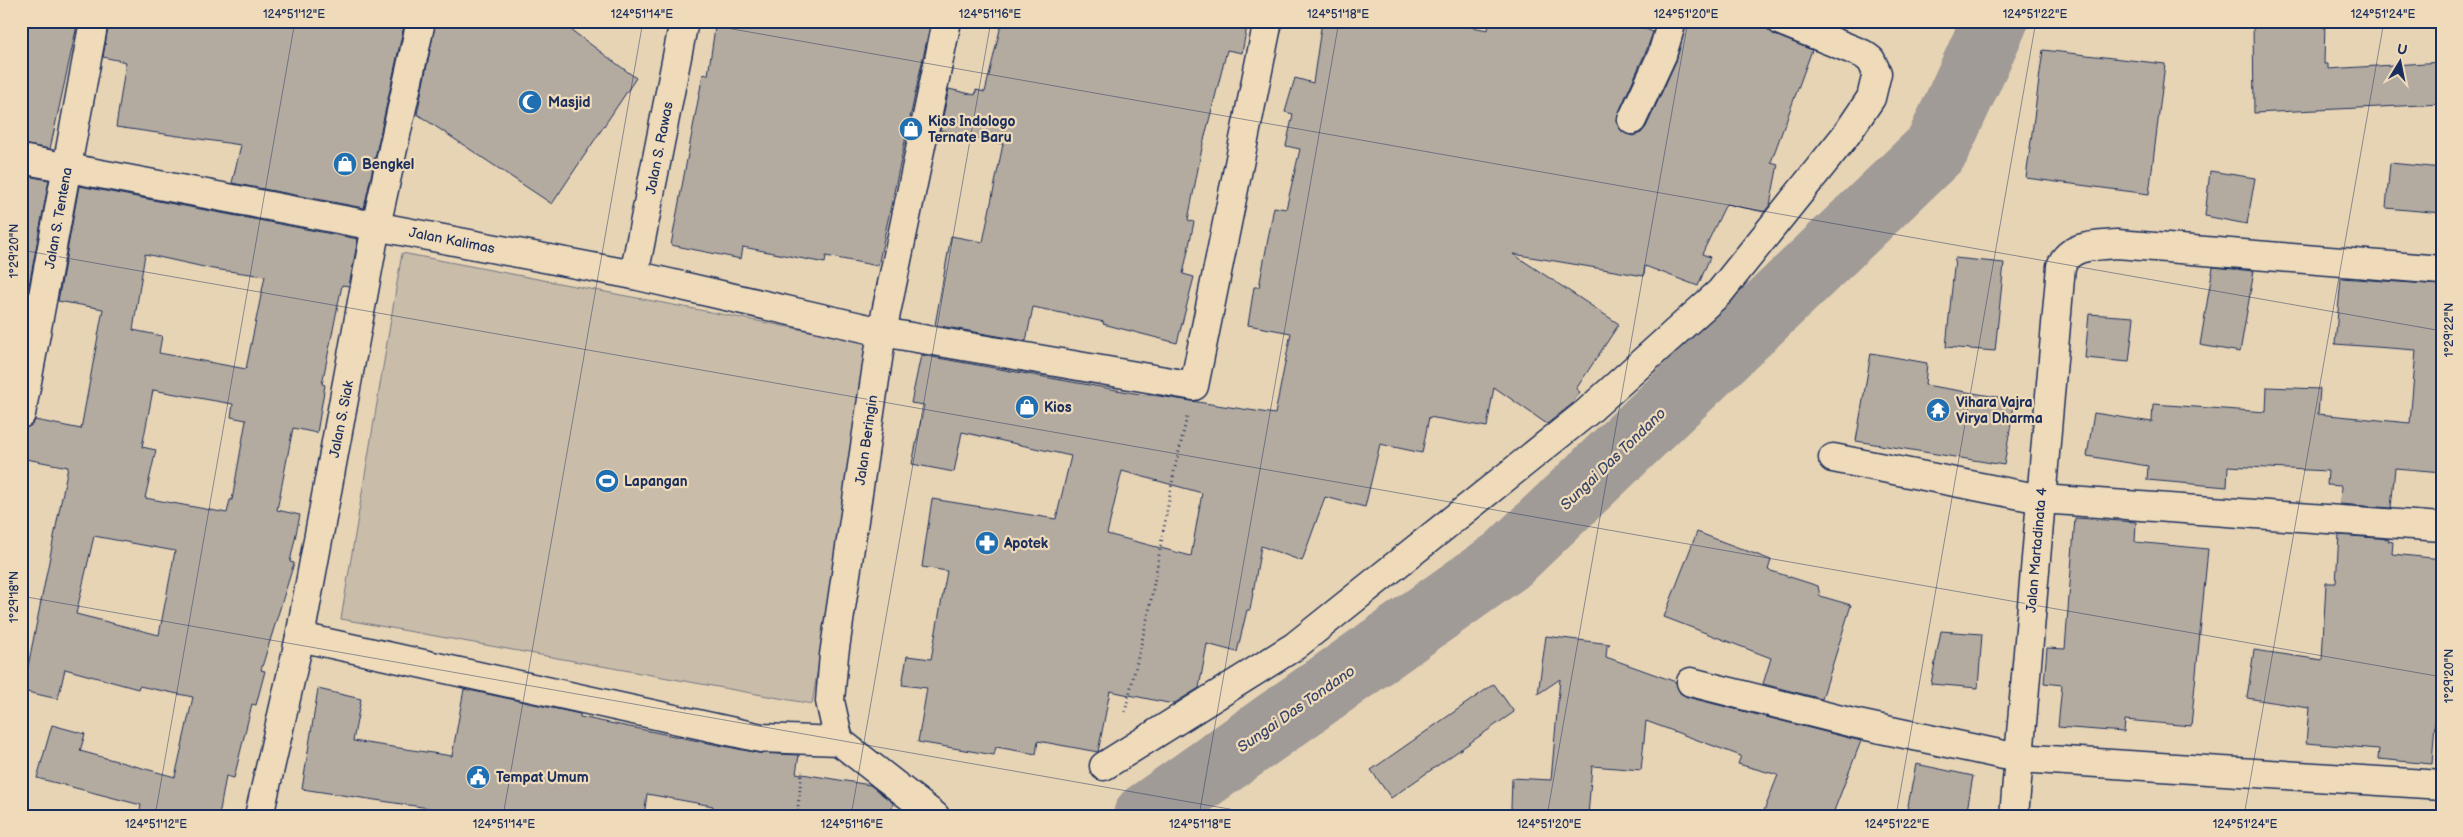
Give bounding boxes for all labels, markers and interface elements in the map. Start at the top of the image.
text: 124°51'12"E [263,7,325,22]
text: 124°51'14"E [611,7,673,22]
text: 124°51'16"E [959,7,1021,22]
text: 124°51'18"E [1307,7,1369,22]
text: 124°51'20"E [1654,7,1718,22]
text: 124°51'22"E [2003,7,2067,22]
text: 124°51'24"E [2351,7,2415,22]
north arrow [2376,38,2426,88]
text: U [2396,40,2409,59]
mosque icon: Masjid [517,89,543,115]
place label: Masjid [548,94,590,111]
street label: Jalan S. Rawas [642,100,677,196]
place label: Kios Indologo Ternate Baru [928,113,1015,146]
shop icon: Kios Indologo Ternate Baru [898,116,924,142]
shop icon: Bengkel [332,151,358,177]
place label: Bengkel [362,156,414,173]
street label: Jalan S. Tentena [41,166,76,270]
text: 1°29'20"N [7,224,22,278]
street label: Jalan Kalimas [407,224,496,257]
text: 1°29'22"N [2442,303,2457,357]
street label: Jalan S. Siak [326,379,357,459]
street label: Jalan Beringin [852,394,881,486]
shop icon: Kios [1014,394,1040,420]
place label: Vihara Vajra Virya Dharma [1956,394,2043,427]
temple icon: Vihara Vajra Virya Dharma [1925,397,1951,423]
place label: Kios [1044,399,1072,416]
water label: Sungai Das Tondano [1557,404,1670,515]
sports icon: Lapangan [594,468,620,494]
place label: Lapangan [624,473,688,490]
street label: Jalan Martadinata 4 [2023,486,2050,613]
pharmacy icon: Apotek [974,530,1000,556]
place label: Apotek [1003,535,1049,552]
text: 1°29'18"N [7,571,22,623]
text: 1°29'20"N [2442,649,2457,703]
water label: Sungai Das Tondano [1234,662,1359,757]
public building icon: Tempat Umum [465,764,491,790]
place label: Tempat Umum [496,769,589,786]
text: 124°51'12"E [125,817,187,832]
text: 124°51'14"E [473,817,535,832]
text: 124°51'16"E [821,817,883,832]
text: 124°51'18"E [1169,817,1231,832]
text: 124°51'20"E [1517,817,1581,832]
text: 124°51'22"E [1865,817,1929,832]
text: 124°51'24"E [2213,817,2277,832]

